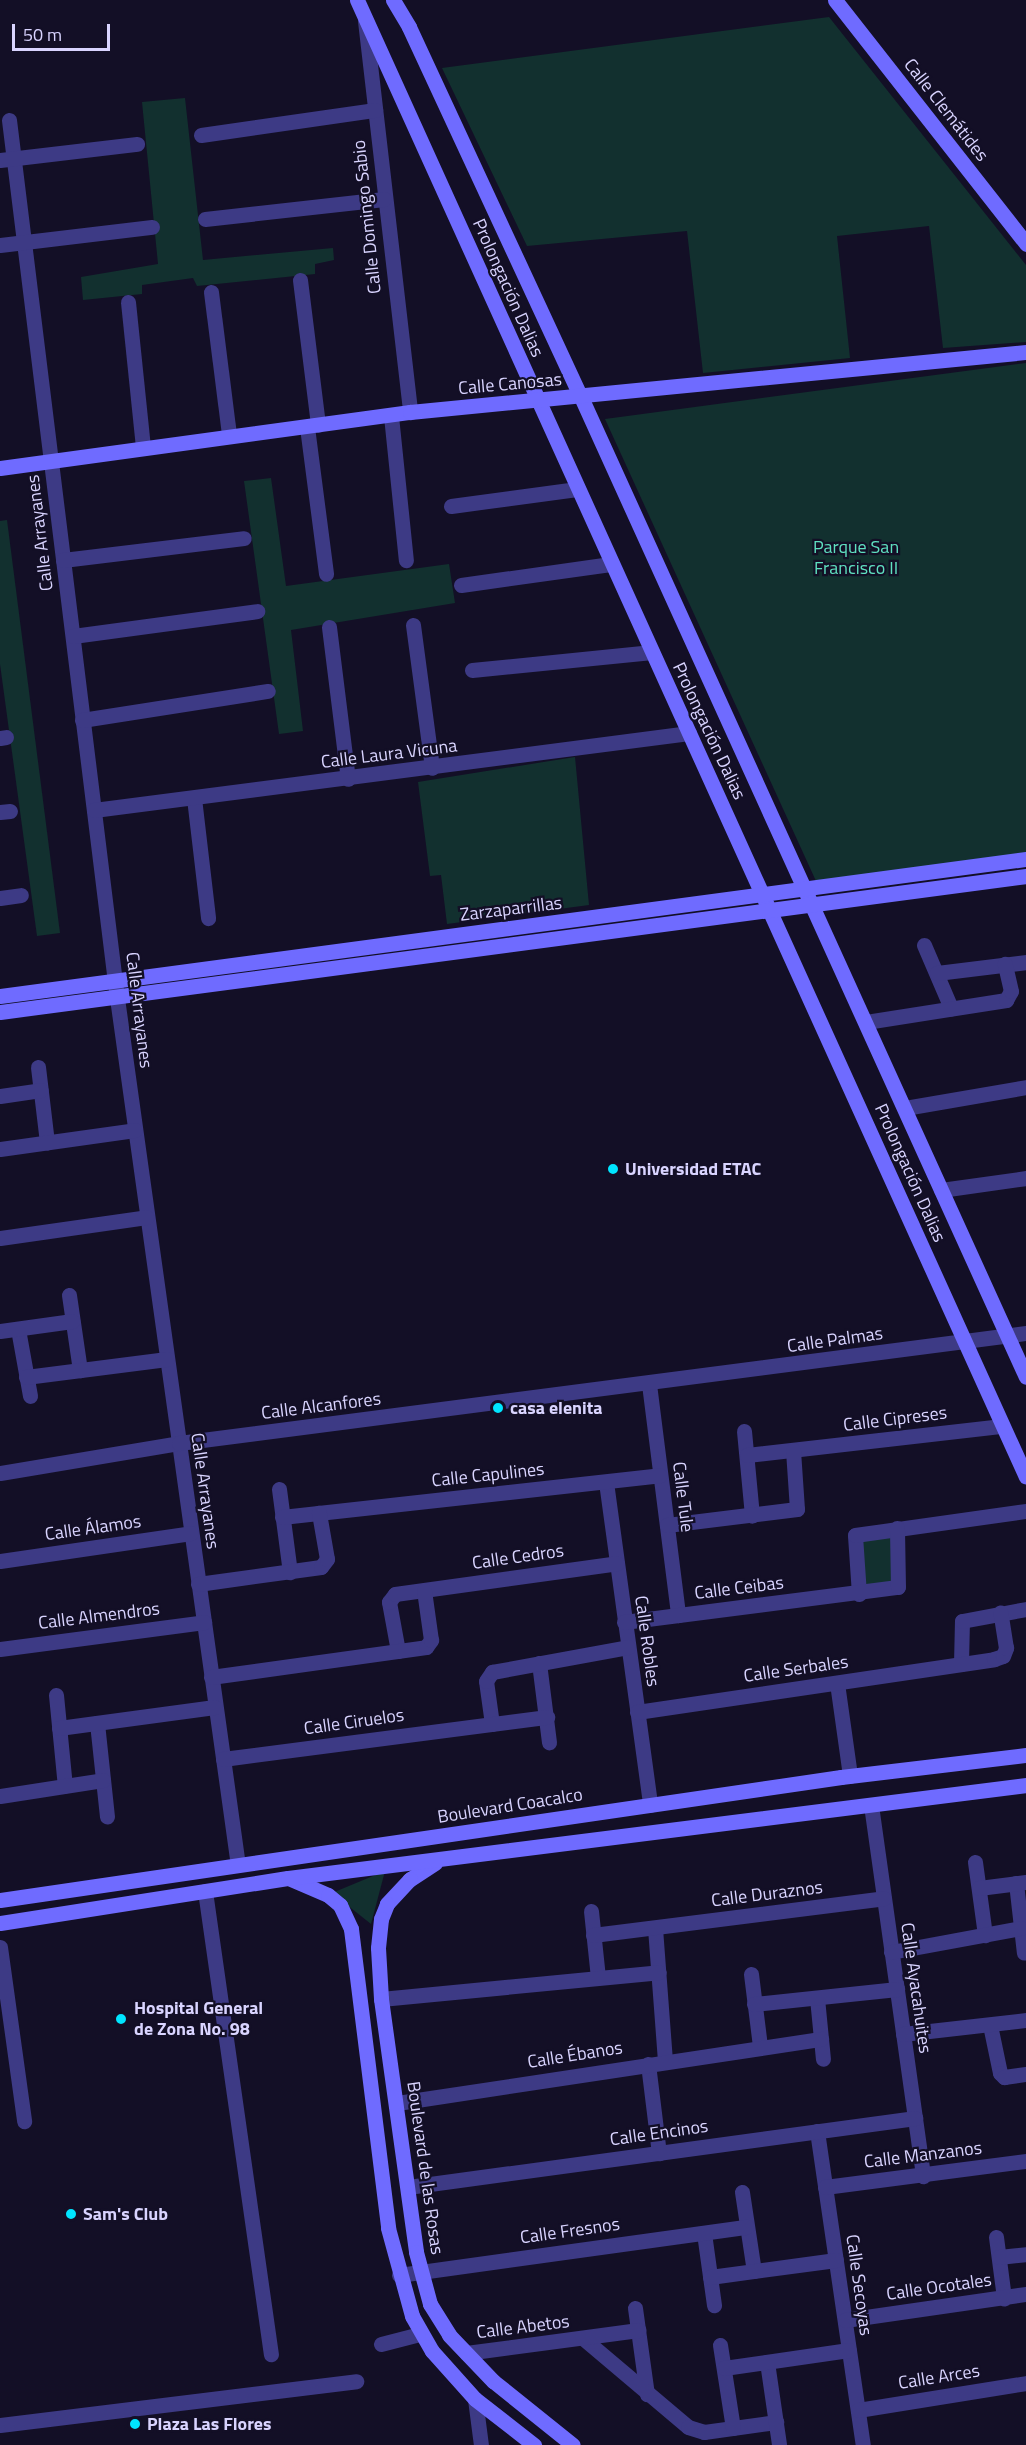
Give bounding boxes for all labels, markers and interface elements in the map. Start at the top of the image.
scale bar [15,12,112,50]
text: 50 m [23,21,62,48]
street label: Calle Clemátides [899,54,993,166]
street label: Calle Domingo Sabio [348,139,386,295]
street label: Prolongación Dalias [468,216,548,360]
street label: Calle Canosas [457,369,563,399]
street label: Calle Arrayanes [22,474,58,592]
park label: Parque San Francisco II [813,537,899,580]
street label: Prolongación Dalias [668,659,750,803]
street label: Calle Laura Vicuna [320,735,458,773]
street label: Zarzaparrillas [459,892,563,926]
street label: Calle Arrayanes [121,951,157,1069]
street label: Prolongación Dalias [870,1101,950,1245]
place label: Universidad ETAC [625,1158,761,1180]
marker: Universidad ETAC [606,1162,620,1176]
street label: Calle Palmas [786,1323,884,1357]
street label: Calle Alcanfores [260,1388,382,1424]
place label: casa elenita [510,1397,602,1419]
marker: casa elenita [491,1401,505,1415]
street label: Calle Cipreses [842,1402,948,1436]
street label: Calle Arrayanes [186,1432,224,1550]
street label: Calle Capulines [431,1458,545,1492]
street label: Calle Tule [668,1461,698,1533]
street label: Calle Álamos [43,1511,143,1545]
street label: Calle Cedros [471,1540,565,1574]
street label: Calle Ceibas [693,1572,785,1604]
street label: Calle Robles [630,1594,664,1688]
street label: Calle Almendros [37,1598,161,1634]
street label: Calle Serbales [742,1651,850,1687]
street label: Calle Ciruelos [303,1704,405,1740]
street label: Boulevard Coacalco [436,1784,584,1828]
street label: Calle Duraznos [710,1876,824,1912]
street label: Calle Ayacahuites [896,1921,936,2055]
place label: Hospital General de Zona No. 98 [134,1998,263,2040]
marker: Hospital General de Zona No. 98 [112,2010,130,2028]
street label: Calle Ébanos [526,2037,624,2073]
street label: Boulevard de las Rosas [402,2080,448,2256]
street label: Calle Encinos [608,2115,710,2151]
street label: Calle Manzanos [863,2137,983,2173]
place label: Sam's Club [83,2203,168,2225]
marker: Sam's Club [64,2207,78,2221]
street label: Calle Fresnos [519,2213,621,2249]
street label: Calle Secoyas [841,2233,877,2337]
street label: Calle Ocotales [885,2269,993,2305]
street label: Calle Abetos [475,2311,571,2343]
street label: Calle Arces [897,2360,981,2394]
place label: Plaza Las Flores [147,2413,272,2435]
marker: Plaza Las Flores [128,2417,142,2431]

